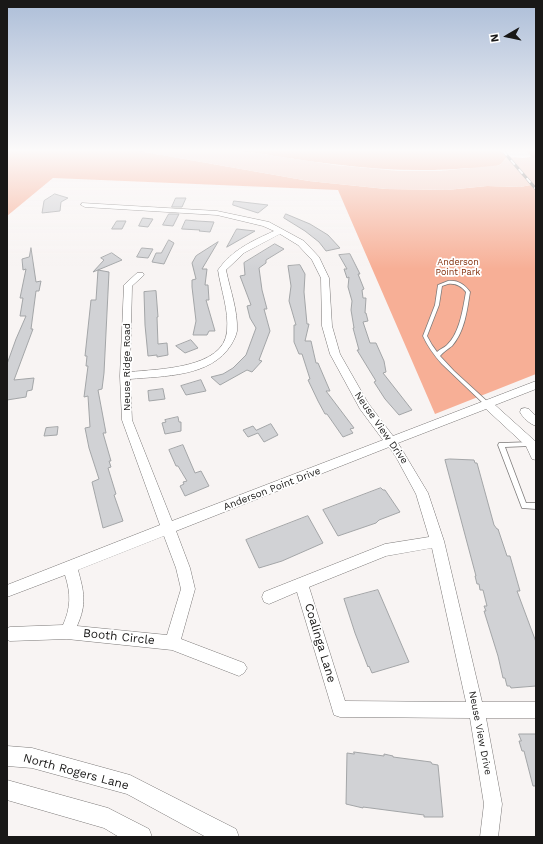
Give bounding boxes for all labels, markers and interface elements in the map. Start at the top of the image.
north arrow [487,16,527,56]
text: N [488,33,502,43]
park label: Anderson Point Park [436,257,480,278]
street label: Neuse Ridge Road [121,323,133,411]
street label: Neuse View Drive [352,390,410,466]
street label: Anderson Point Drive [222,465,322,513]
street label: Coalinga Lane [301,602,339,684]
street label: Booth Circle [82,626,156,648]
street label: Neuse View Drive [466,690,494,776]
street label: North Rogers Lane [22,751,130,793]

